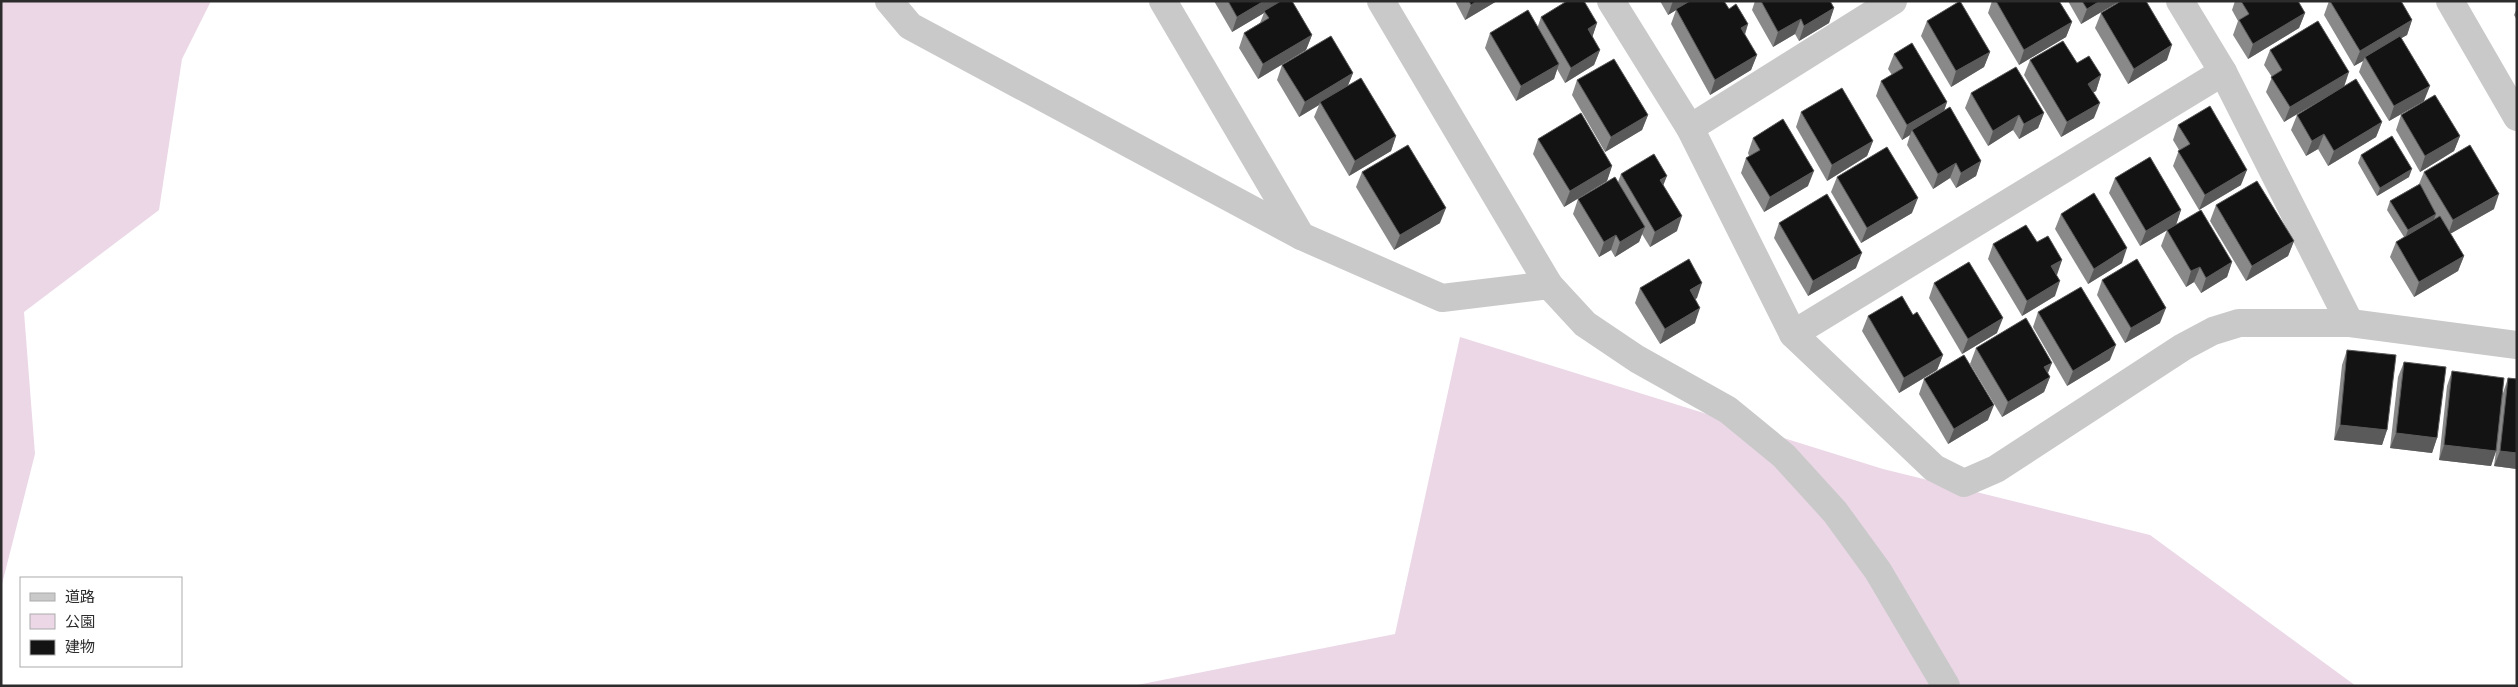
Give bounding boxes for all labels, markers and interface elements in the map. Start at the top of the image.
legend [20,577,182,667]
text: 道路 [65,588,95,606]
text: 公園 [65,613,95,631]
text: 建物 [65,638,95,656]

